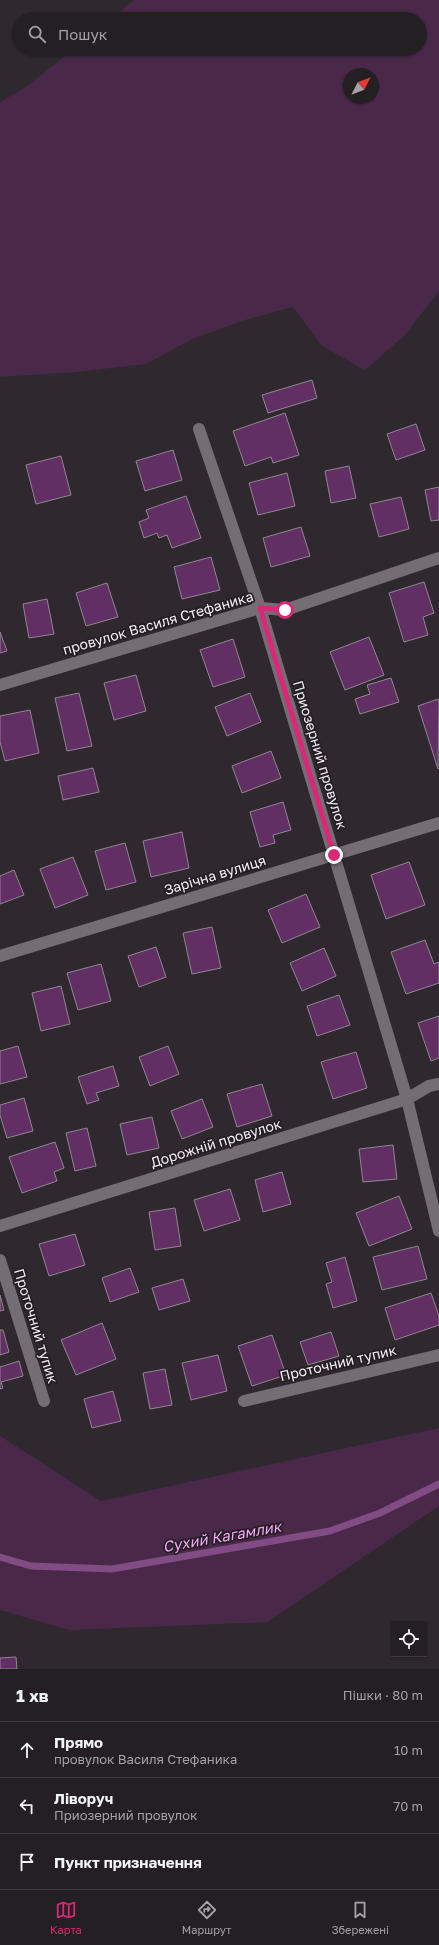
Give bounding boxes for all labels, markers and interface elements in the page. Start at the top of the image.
search box [12,12,427,56]
icon: search [26,23,48,45]
text: Пошук [58,25,107,43]
north arrow [343,68,379,104]
street label: провулок Василя Стефаника [61,587,255,658]
route start [276,601,294,619]
street label: Приозерний провулок [290,678,351,831]
route end [325,846,343,864]
street label: Зарічна вулиця [162,851,268,898]
street label: Дорожній провулок [148,1115,283,1171]
street label: Проточний тупик [11,1266,62,1385]
street label: Проточний тупик [278,1341,398,1384]
water label: Сухий Кагамлик [161,1516,285,1556]
map controls [391,1621,427,1657]
button: locate [391,1621,427,1657]
text: 1 хв [16,1685,49,1706]
text: Пішки · 80 m [343,1687,423,1703]
text: Прямо [54,1733,103,1751]
icon: ahead [16,1739,38,1761]
text: 10 m [394,1742,423,1758]
text: провулок Василя Стефаника [54,1751,237,1767]
text: Ліворуч [54,1789,113,1807]
icon: left [16,1795,38,1817]
text: 70 m [393,1798,423,1814]
text: Приозерний провулок [54,1807,197,1823]
icon: arrive [16,1851,38,1873]
text: Пункт призначення [54,1853,202,1871]
tab: Карта [50,1899,82,1936]
tab: Маршрут [182,1899,232,1936]
tab: Збережені [331,1899,389,1936]

